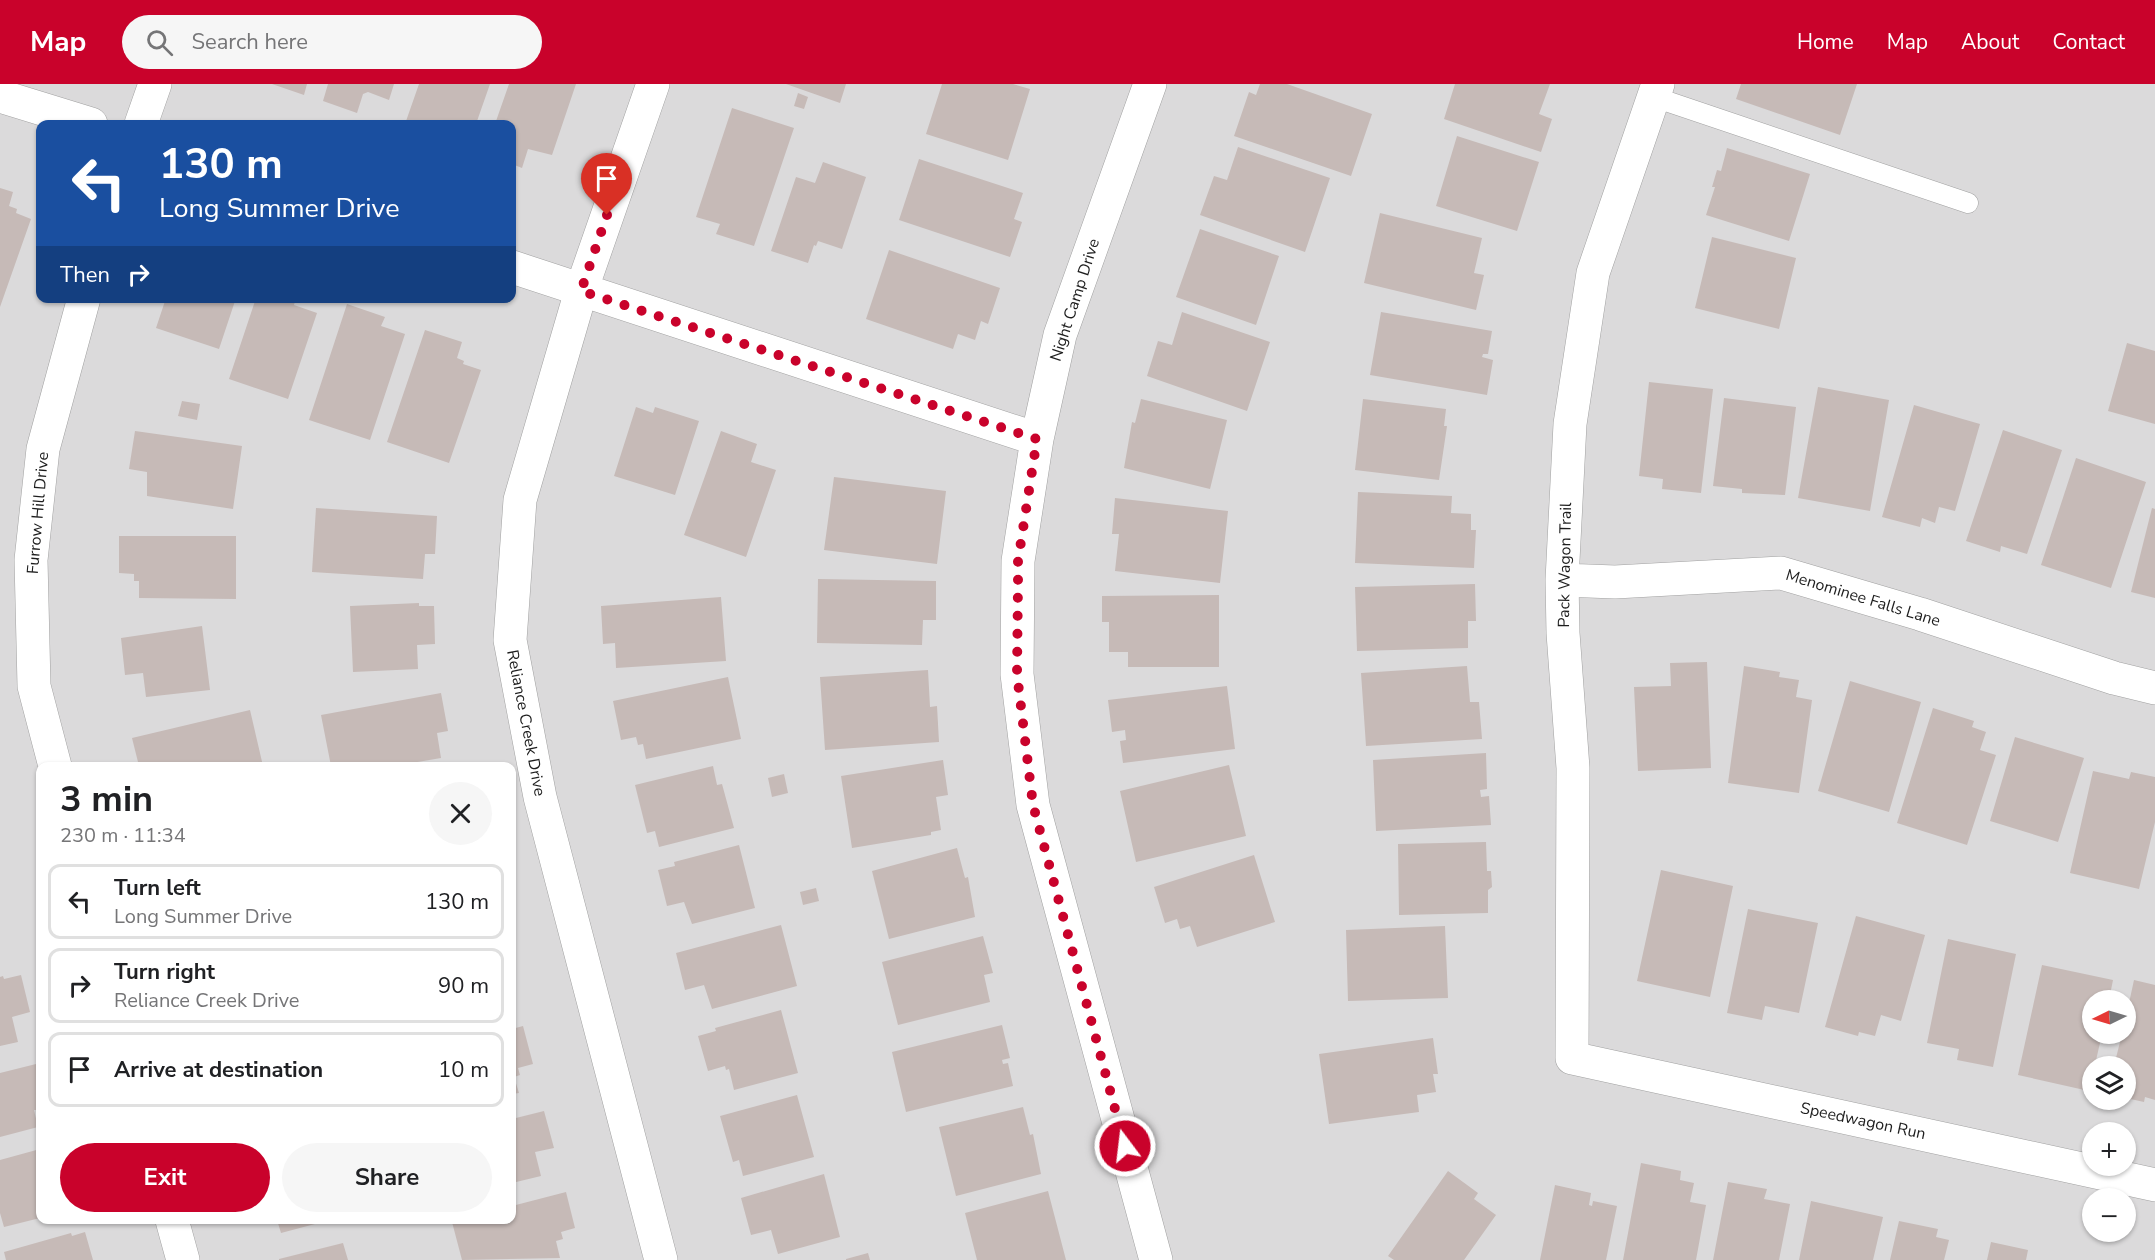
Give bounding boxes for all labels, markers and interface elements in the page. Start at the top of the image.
search box [122,15,542,69]
text: Map [30,23,86,61]
icon: search [143,26,176,59]
text: Search here [191,27,308,57]
text: Home [1797,28,1854,56]
text: Map [1887,28,1928,56]
text: About [1961,28,2019,56]
text: Contact [2052,28,2125,56]
text: 130 m [159,136,283,193]
icon: left [60,144,138,222]
pin [581,153,632,215]
icon: arrive [590,162,623,195]
text: Long Summer Drive [159,190,400,227]
street label: Night Camp Drive [1045,236,1105,364]
icon: right [122,258,155,291]
text: Then [60,260,110,290]
street label: Furrow Hill Drive [22,451,54,575]
street label: Pack Wagon Trail [1553,502,1577,628]
street label: Menominee Falls Lane [1783,564,1943,632]
street label: Reliance Creek Drive [501,648,551,798]
text: 3 min [60,775,153,824]
button: close [429,782,492,845]
text: 230 m · 11:34 [60,822,186,849]
text: Turn left [114,873,201,903]
icon: left [63,885,96,918]
text: 130 m [425,887,489,917]
text: Long Summer Drive [114,903,292,930]
text: Turn right [114,957,215,987]
icon: right [63,969,96,1002]
text: 90 m [438,971,489,1001]
text: Reliance Creek Drive [114,987,300,1014]
north arrow [2082,990,2136,1044]
map controls [2082,990,2136,1242]
icon: arrive [63,1053,96,1086]
text: Arrive at destination [114,1055,323,1085]
text: 10 m [438,1055,489,1085]
button: layers [2082,1056,2136,1110]
street label: Speedwagon Run [1798,1097,1928,1145]
position arrow [1093,1114,1157,1178]
button: + [2082,1122,2136,1176]
button: Exit [60,1143,270,1212]
button: Share [282,1143,492,1212]
button: − [2082,1188,2136,1242]

